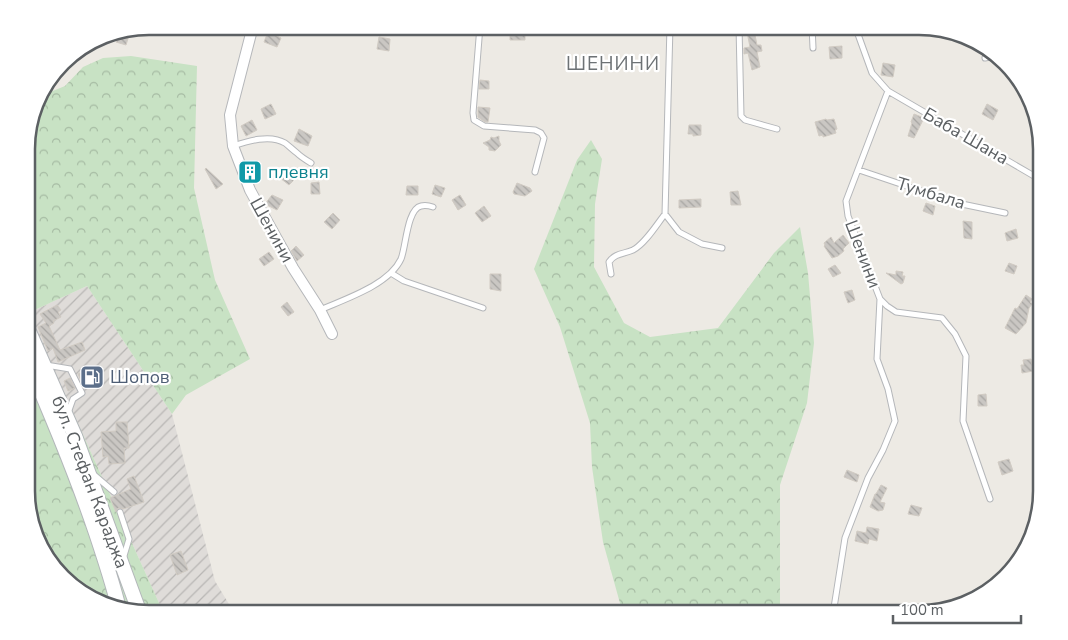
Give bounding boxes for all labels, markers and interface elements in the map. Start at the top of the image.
district label: ШЕНИНИ [566,51,660,77]
street label: Баба Шана [919,102,1013,170]
building icon: плевня [237,159,263,185]
place label: плевня [268,160,329,184]
street label: Тумбала [894,171,968,215]
street label: Шенини [244,193,300,267]
street label: Шенини [839,217,887,291]
fuel station icon: Шопов [79,364,105,390]
place label: Шопов [110,365,170,389]
street label: бул. Стефан Караджа [46,392,134,572]
scale bar [893,592,1020,624]
text: 100 m [900,600,944,620]

